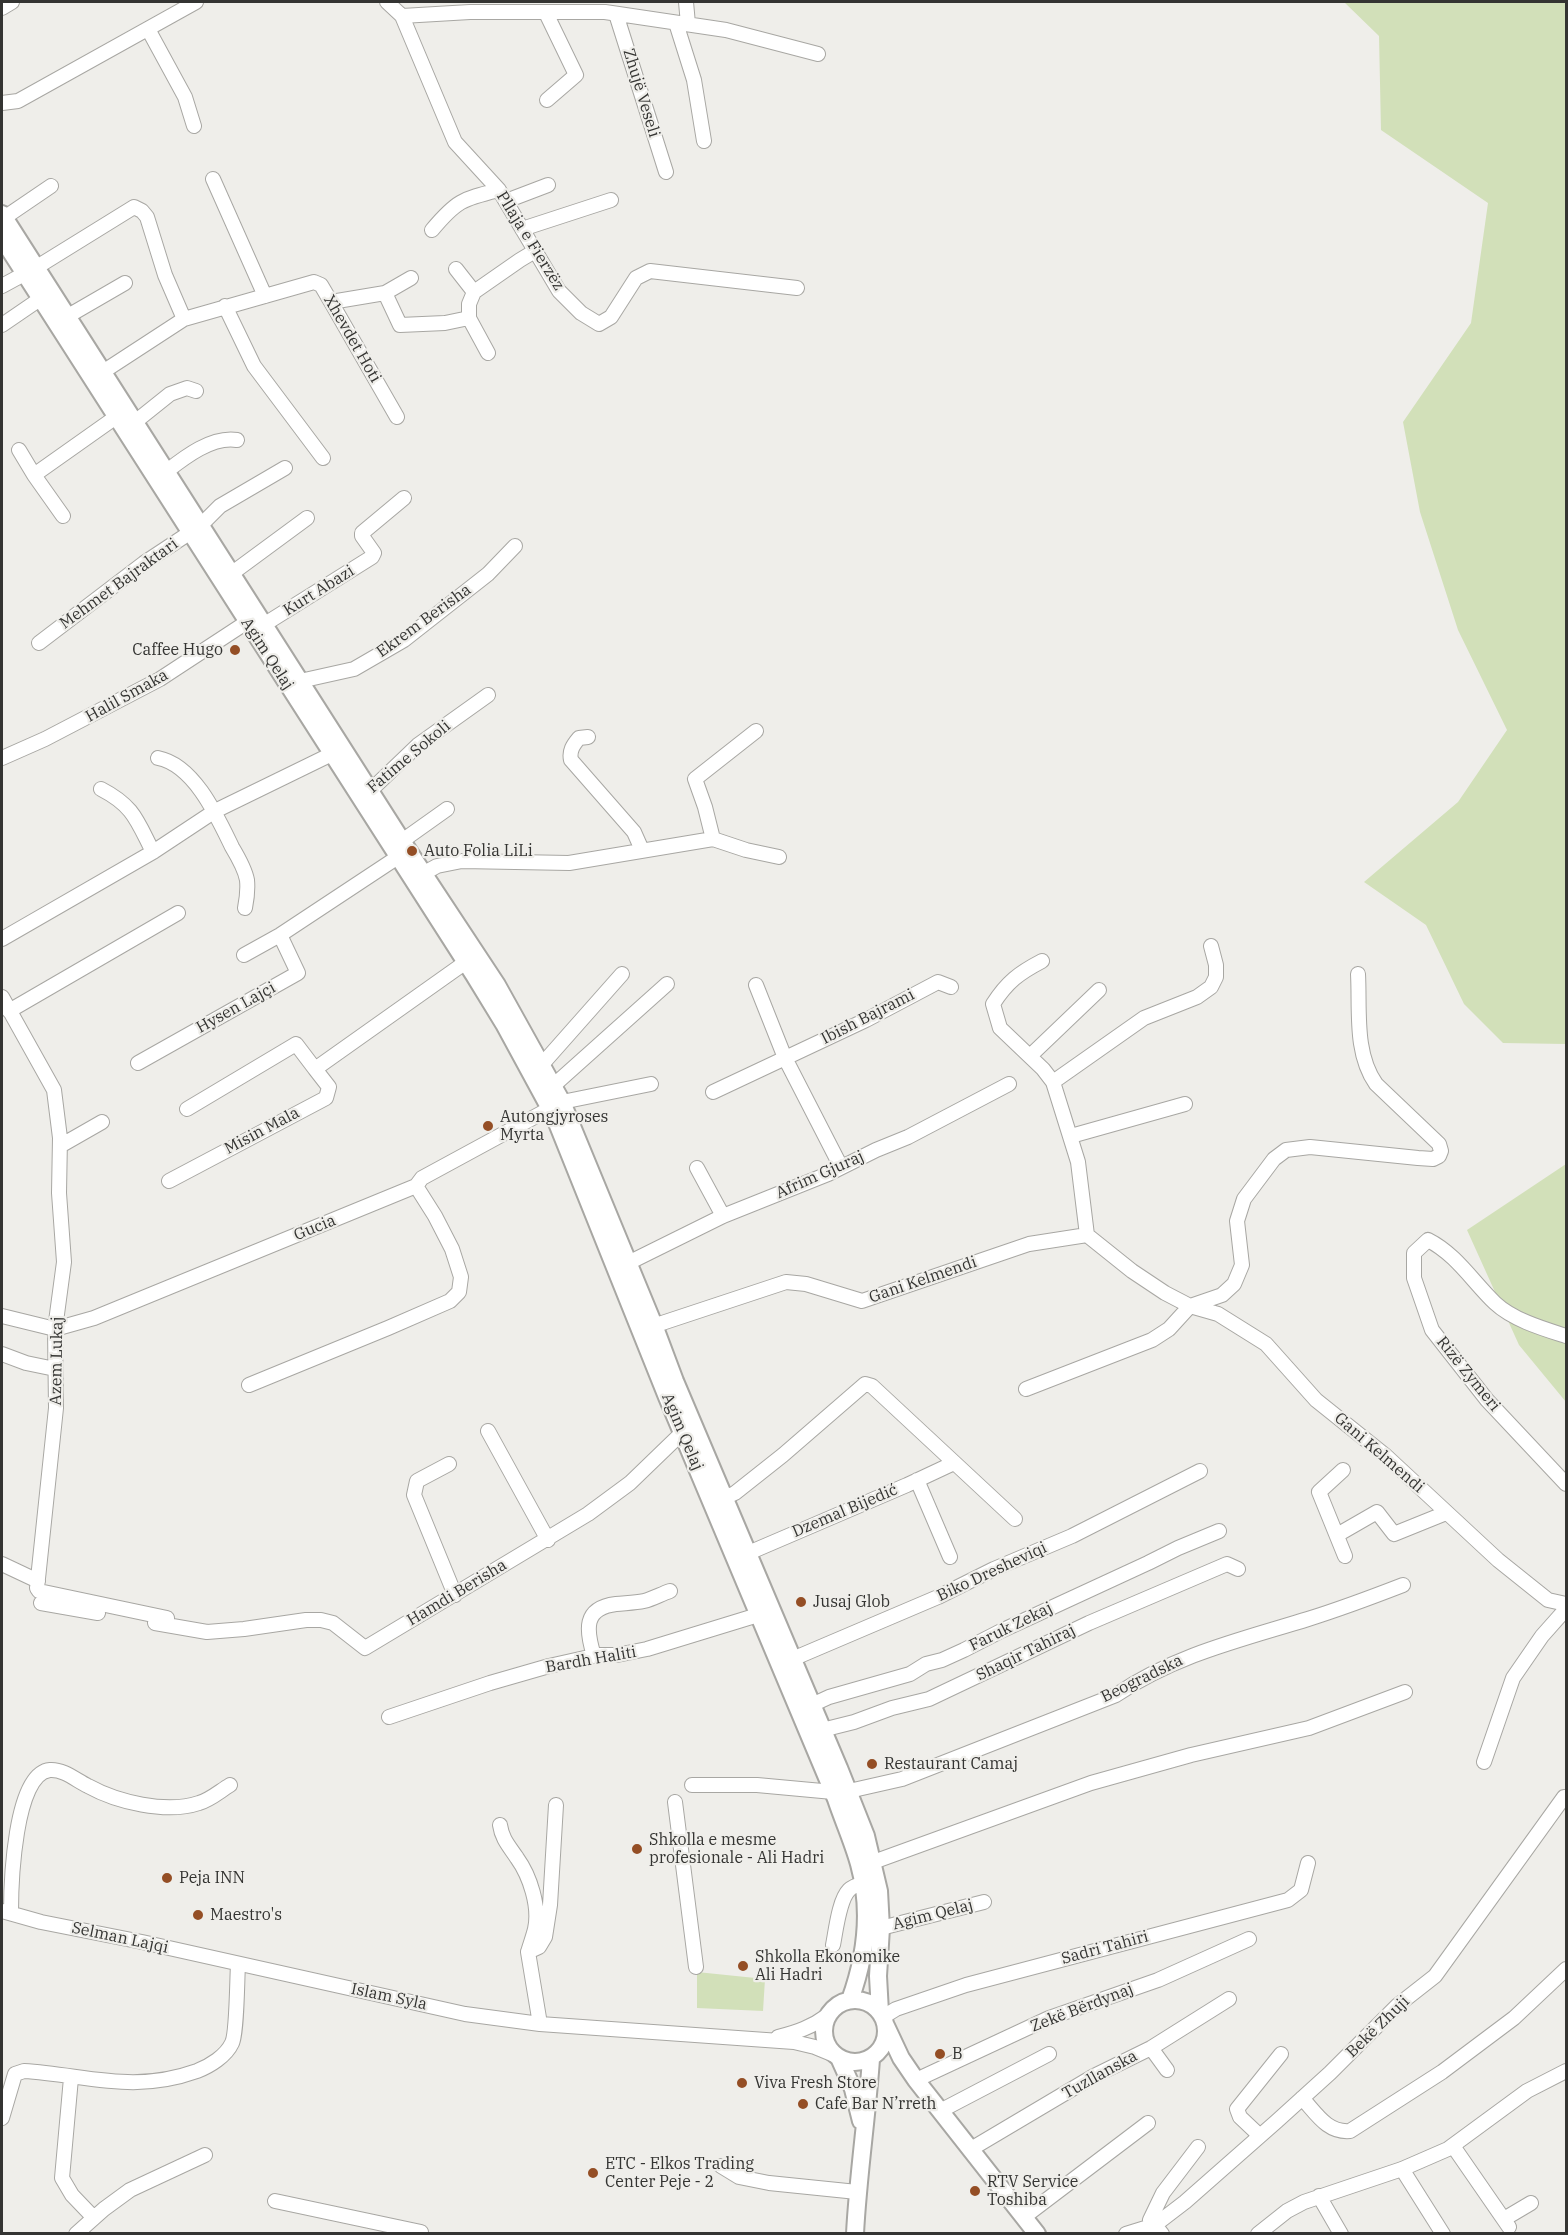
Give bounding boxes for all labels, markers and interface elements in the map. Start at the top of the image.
street label: Zhujë Veseli [618,46,664,140]
street label: Pllaja e Fierzëz [492,188,568,294]
street label: Xhevdet Hoti [319,292,385,386]
street label: Mehmet Bajraktari [56,535,182,633]
street label: Kurt Abazi [280,562,358,620]
street label: Ekrem Berisha [373,580,475,662]
street label: Agim Qelaj [237,614,297,694]
place label: Caffee Hugo [132,640,223,660]
marker: Caffee Hugo [228,643,242,657]
street label: Halil Smaka [82,666,172,726]
street label: Fatime Sokoli [364,717,454,797]
place label: Auto Folia LiLi [424,841,533,861]
marker: Auto Folia LiLi [405,844,419,858]
street label: Hysen Lajçi [193,978,279,1038]
street label: Ibish Bajrami [818,985,918,1049]
street label: Misin Mala [221,1103,303,1159]
place label: Autongjyroses Myrta [500,1107,608,1145]
marker: Autongjyroses Myrta [481,1119,495,1133]
street label: Afrim Gjuraj [773,1147,867,1203]
street label: Gucia [291,1211,339,1245]
street label: Gani Kelmendi [867,1253,979,1307]
street label: Azem Lukaj [47,1316,67,1406]
street label: Rizë Zymeri [1432,1333,1504,1415]
street label: Agim Qelaj [657,1390,707,1474]
street label: Gani Kelmendi [1330,1409,1428,1497]
street label: Dzemal Bijedić [789,1480,901,1542]
street label: Biko Dresheviqi [934,1538,1050,1606]
street label: Hamdi Berisha [404,1556,510,1630]
place label: Jusaj Glob [813,1592,890,1612]
marker: Jusaj Glob [794,1595,808,1609]
street label: Faruk Zekaj [966,1599,1056,1655]
street label: Shaqir Tahiraj [973,1621,1079,1685]
street label: Bardh Haliti [544,1643,638,1677]
street label: Beogradska [1098,1651,1186,1707]
place label: Restaurant Camaj [884,1754,1018,1774]
marker: Restaurant Camaj [865,1757,879,1771]
place label: Shkolla e mesme profesionale - Ali Hadri [649,1830,824,1868]
marker: Shkolla e mesme profesionale - Ali Hadri [630,1842,644,1856]
place label: Peja INN [179,1868,245,1888]
marker: Peja INN [160,1871,174,1885]
street label: Agim Qelaj [891,1896,975,1934]
place label: Maestro's [210,1905,282,1925]
marker: Maestro's [191,1908,205,1922]
street label: Selman Lajqi [70,1918,170,1958]
street label: Sadri Tahiri [1059,1927,1151,1969]
place label: Shkolla Ekonomike Ali Hadri [755,1947,900,1985]
marker: Shkolla Ekonomike Ali Hadri [736,1959,750,1973]
street label: Islam Syla [349,1980,429,2014]
street label: Zekë Bërdynaj [1028,1980,1136,2036]
street label: Bekë Zhuji [1342,1992,1414,2062]
place label: B [952,2044,963,2064]
marker: B [933,2047,947,2061]
street label: Tuzllanska [1059,2047,1141,2103]
place label: Viva Fresh Store [754,2073,877,2093]
marker: Viva Fresh Store [735,2076,749,2090]
place label: Cafe Bar N’rreth [815,2094,936,2114]
marker: Cafe Bar N’rreth [796,2097,810,2111]
place label: ETC - Elkos Trading Center Peje - 2 [605,2154,754,2192]
marker: ETC - Elkos Trading Center Peje - 2 [586,2166,600,2180]
place label: RTV Service Toshiba [987,2172,1078,2210]
marker: RTV Service Toshiba [968,2184,982,2198]

